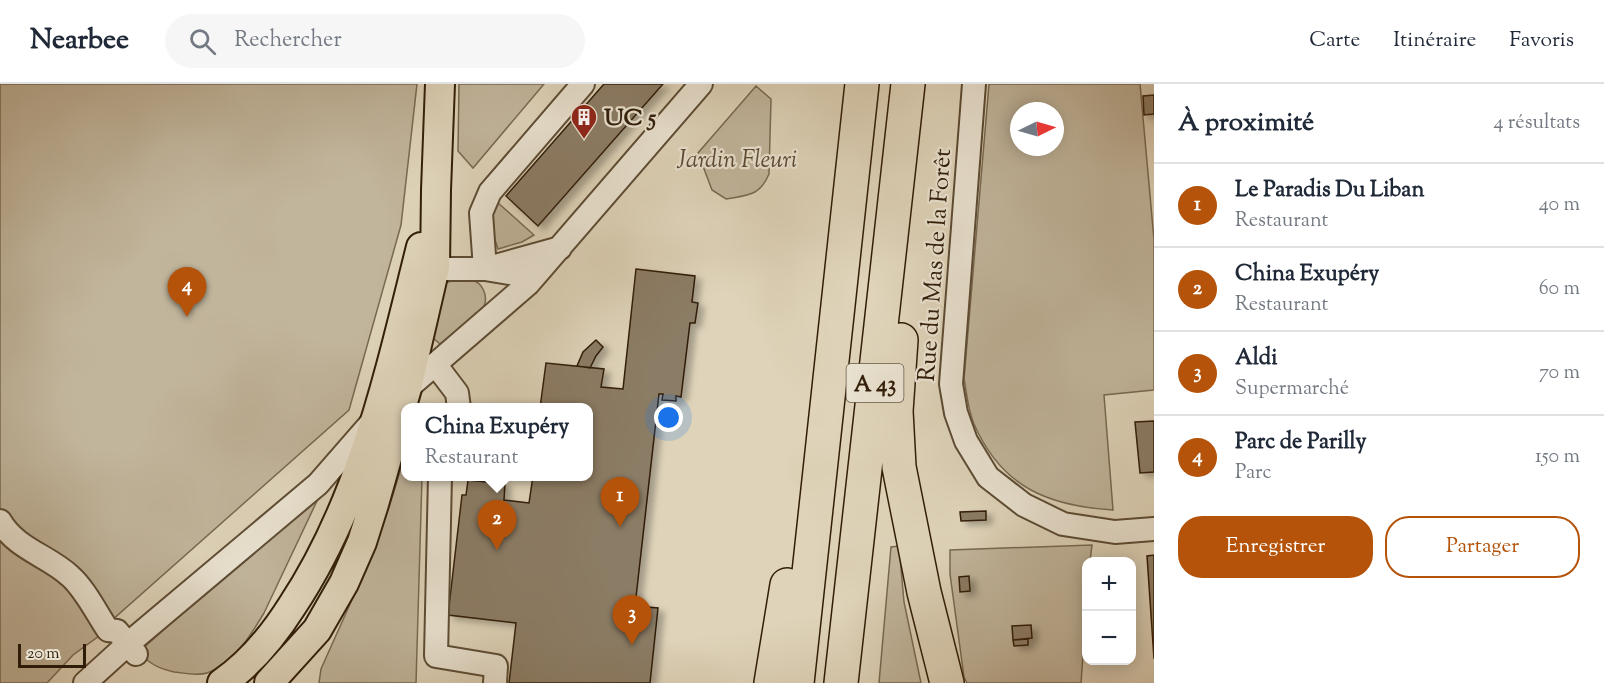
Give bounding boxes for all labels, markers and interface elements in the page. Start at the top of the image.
search box [165,14,585,68]
text: Nearbee [30,21,129,61]
icon: search [186,25,219,58]
text: Rechercher [234,25,342,57]
text: Carte [1309,26,1360,56]
text: Itinéraire [1393,26,1476,56]
text: Favoris [1509,26,1574,56]
building icon: UC 5 [569,102,599,140]
place label: UC 5 [604,102,657,136]
north arrow [1010,102,1064,156]
text: À proximité [1178,105,1314,142]
text: 4 résultats [1494,109,1580,138]
park label: Jardin Fleuri [676,144,797,178]
street label: Rue du Mas de la Forêt [911,148,961,383]
text: Le Paradis Du Liban [1235,175,1425,207]
text: 1 [1194,191,1201,220]
text: 40 m [1539,191,1580,220]
text: Restaurant [1235,207,1328,236]
text: China Exupéry [1235,259,1379,291]
pin: 4 [168,268,207,317]
text: 2 [1193,275,1202,304]
text: 60 m [1539,275,1580,304]
text: Restaurant [1235,291,1328,320]
text: Aldi [1235,343,1277,375]
text: 3 [1193,359,1202,388]
text: 70 m [1539,359,1580,388]
road number: A 43 [846,364,904,402]
text: Supermarché [1235,375,1349,404]
popup [401,403,593,481]
your location [654,403,683,432]
text: China Exupéry [425,412,569,444]
text: Parc de Parilly [1235,427,1366,459]
text: 4 [1192,443,1203,472]
text: 150 m [1535,443,1580,472]
text: Restaurant [425,444,518,473]
text: Parc [1235,459,1271,488]
pin: 1 [600,478,640,527]
pin: 2 [478,500,516,550]
button: Enregistrer [1178,516,1373,578]
button: Partager [1385,516,1580,578]
map controls [1082,557,1136,665]
button: + [1082,557,1136,611]
pin: 3 [612,596,652,645]
button: − [1082,611,1136,665]
scale bar [18,641,86,668]
text: 20 m [27,643,60,666]

